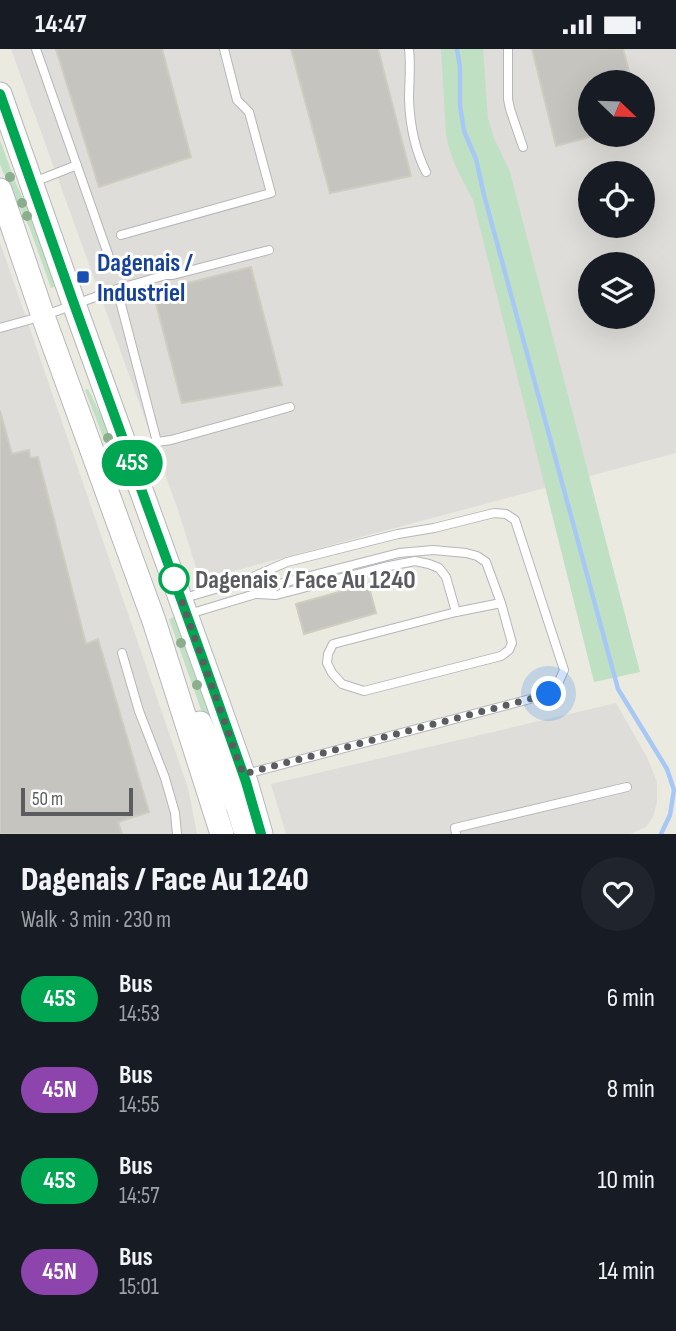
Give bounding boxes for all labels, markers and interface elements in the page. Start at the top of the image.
text: 14:47 [35,9,86,40]
north arrow [578,70,654,147]
map controls [578,70,655,329]
button: locate [578,161,655,238]
place label: Dagenais / Industriel [97,248,193,309]
button: layers [578,252,655,329]
marker: Dagenais / Industriel [75,269,91,285]
line badge: 45S [92,440,172,486]
text: 45S [116,448,148,477]
marker: Dagenais / Face Au 1240 [159,564,189,594]
place label: Dagenais / Face Au 1240 [195,565,416,596]
your location [531,676,566,711]
scale bar [21,785,133,817]
text: 50 m [32,788,63,811]
button: heart [581,857,655,931]
text: Dagenais / Face Au 1240 [21,860,309,900]
text: Walk · 3 min · 230 m [21,906,171,934]
text: Bus [119,969,153,1000]
text: 6 min [607,983,655,1014]
text: 45S [43,984,76,1013]
text: 14:53 [119,1000,160,1028]
text: Bus [119,1060,153,1091]
text: 8 min [607,1074,655,1105]
text: 45N [42,1075,77,1104]
text: 14:55 [119,1091,159,1119]
text: Bus [119,1151,153,1182]
text: 10 min [598,1165,655,1196]
text: 45S [43,1166,76,1195]
text: 14:57 [119,1182,159,1210]
text: Bus [119,1242,153,1273]
text: 14 min [598,1256,655,1287]
text: 45N [42,1257,77,1286]
text: 15:01 [119,1273,159,1301]

